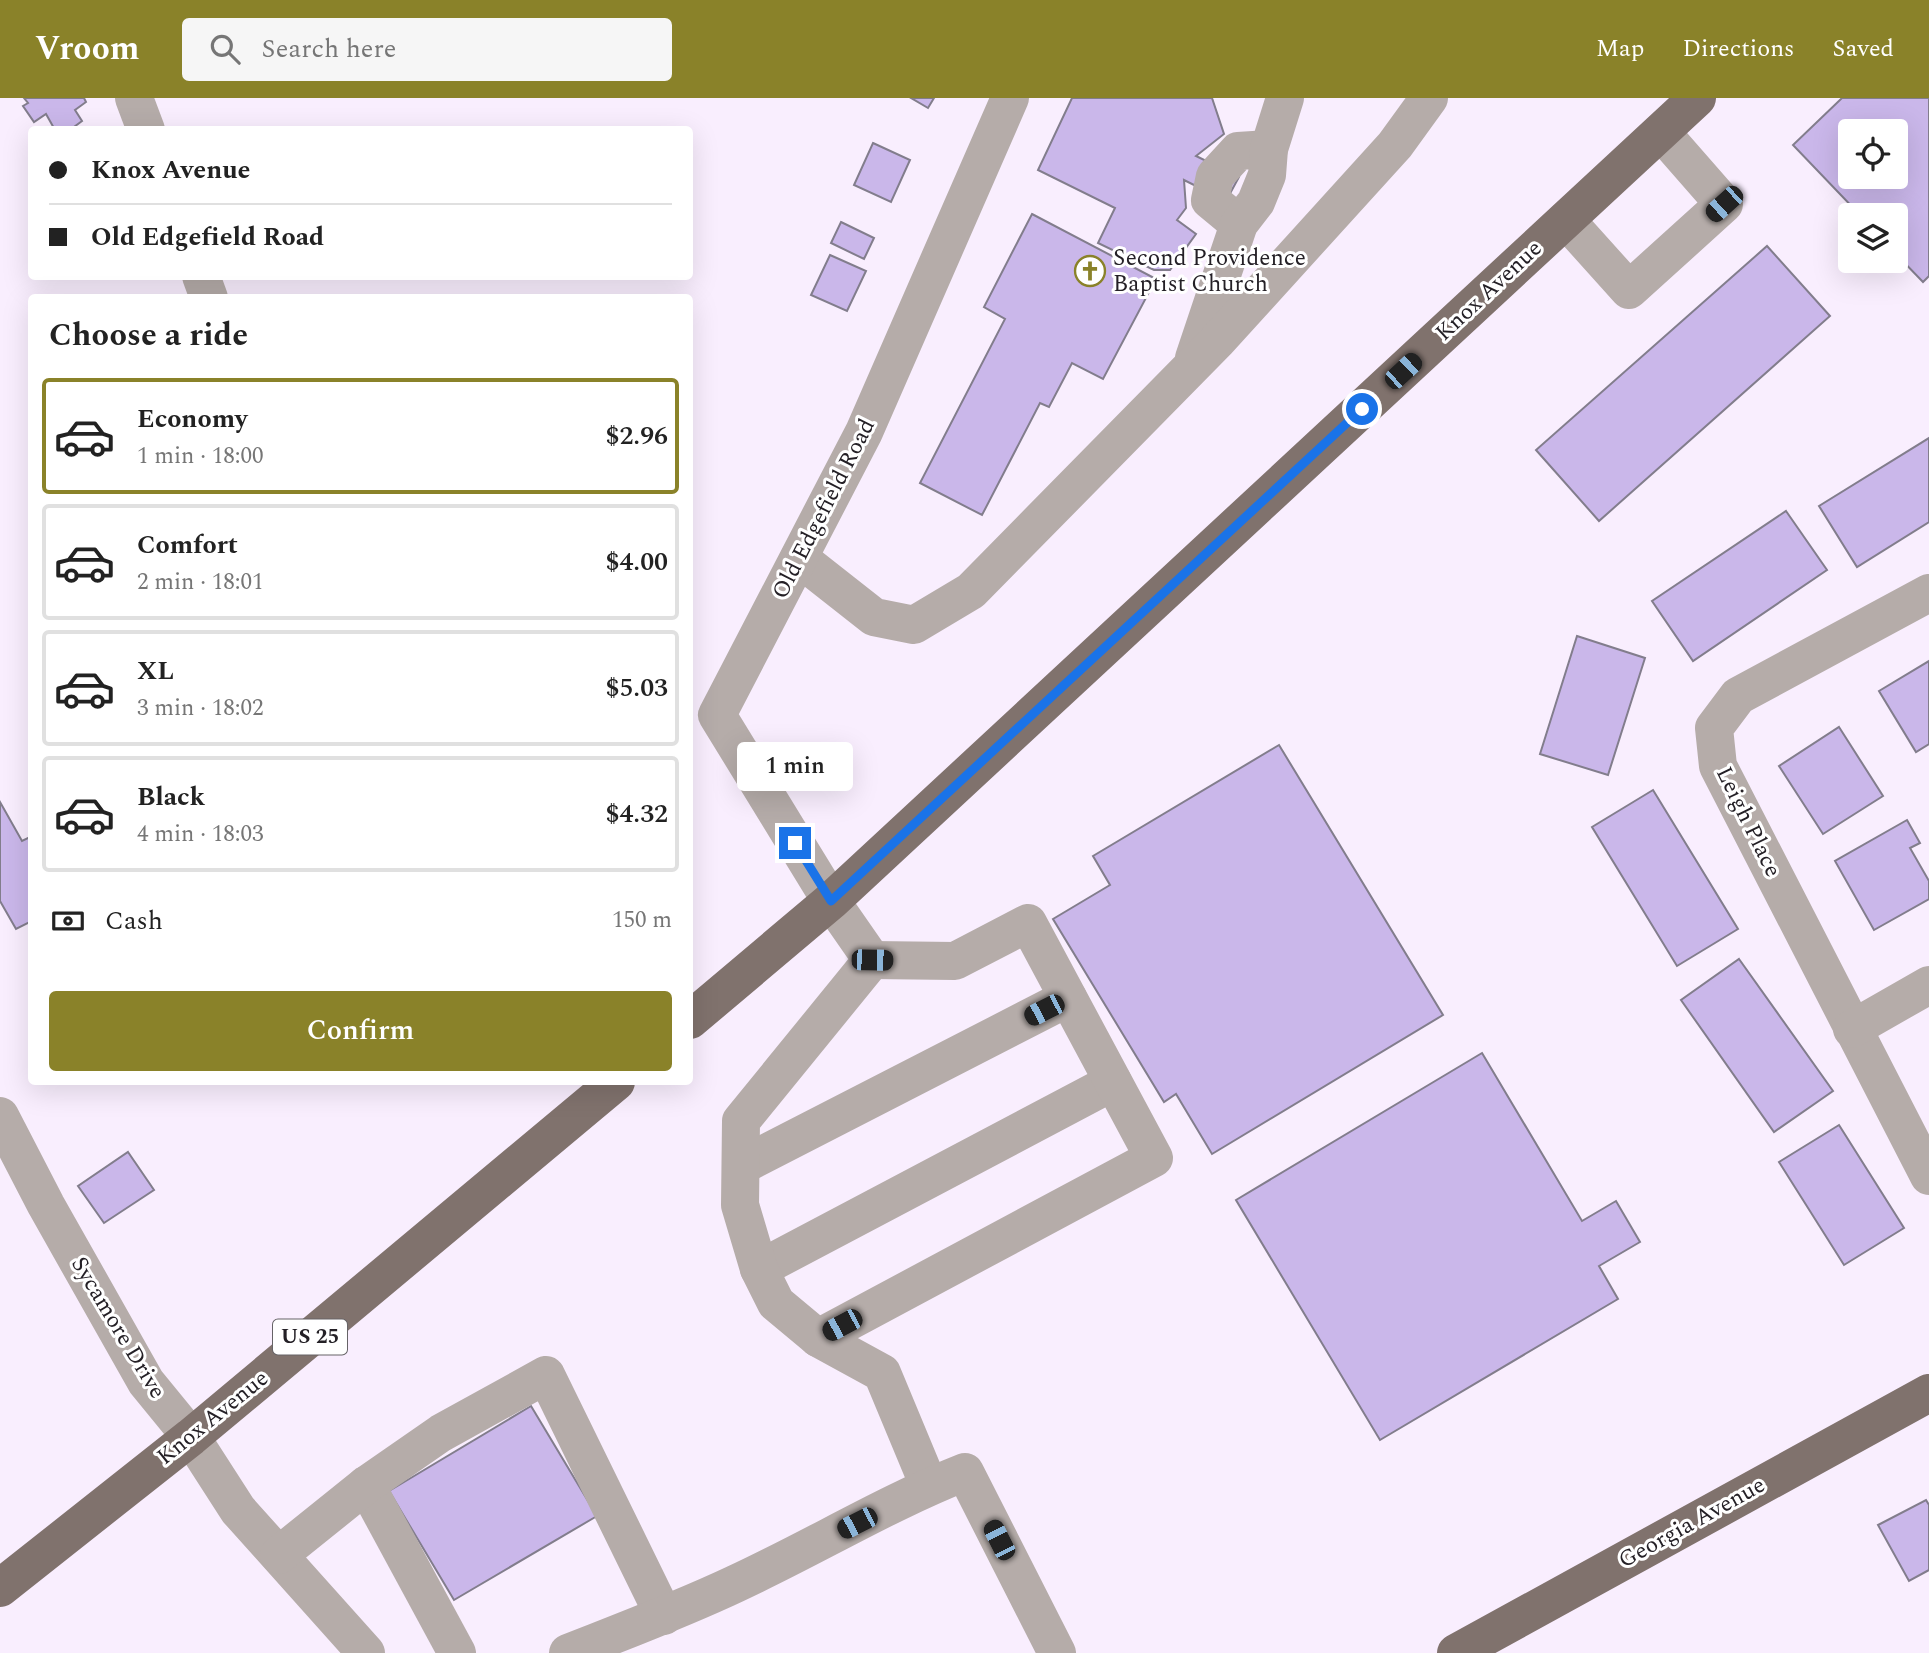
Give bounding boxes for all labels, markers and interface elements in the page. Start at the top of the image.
search box [182,18,672,81]
text: Vroom [35,24,140,74]
text: Search here [262,29,396,69]
icon: search [206,30,244,68]
text: Map [1596,31,1644,67]
text: Directions [1682,31,1794,67]
text: Saved [1832,31,1894,67]
map controls [1838,119,1908,273]
button: locate [1838,119,1908,189]
text: Knox Avenue [91,150,250,190]
car [1702,182,1747,226]
button: layers [1838,203,1908,273]
text: Old Edgefield Road [91,217,324,257]
street label: Knox Avenue [1428,232,1550,350]
place label: Second Providence Baptist Church [1113,241,1306,302]
church icon: Second Providence Baptist Church [1073,254,1107,288]
text: Choose a ride [49,311,248,360]
car [1381,349,1426,393]
route start [1346,393,1378,425]
text: Economy [137,399,247,439]
icon: car [53,405,116,468]
street label: Old Edgefield Road [763,412,885,605]
text: $2.96 [605,416,668,456]
text: 1 min · 18:00 [137,439,264,474]
text: Comfort [137,525,238,565]
icon: car [53,531,116,594]
text: $4.00 [605,542,668,582]
text: 2 min · 18:01 [137,565,264,600]
text: XL [137,651,174,691]
icon: car [53,657,116,720]
text: $5.03 [605,668,668,708]
text: 3 min · 18:02 [137,691,264,726]
callout: 1 min [737,742,853,790]
text: 1 min [765,749,825,784]
street label: Leigh Place [1706,761,1790,883]
text: Black [137,777,205,817]
icon: car [53,783,116,846]
text: $4.32 [605,794,668,834]
text: 4 min · 18:03 [137,817,264,852]
route end [779,827,811,859]
text: Cash [105,901,163,941]
icon: cash [49,902,87,940]
text: 150 m [612,903,672,938]
car [851,949,894,971]
button: Confirm [49,991,672,1071]
car [1021,991,1068,1029]
street label: Sycamore Drive [62,1250,174,1406]
car [819,1306,866,1344]
road number: US 25 [273,1320,347,1354]
street label: Knox Avenue [149,1362,277,1474]
street label: Georgia Avenue [1612,1468,1772,1578]
car [834,1504,881,1542]
car [981,1517,1018,1563]

